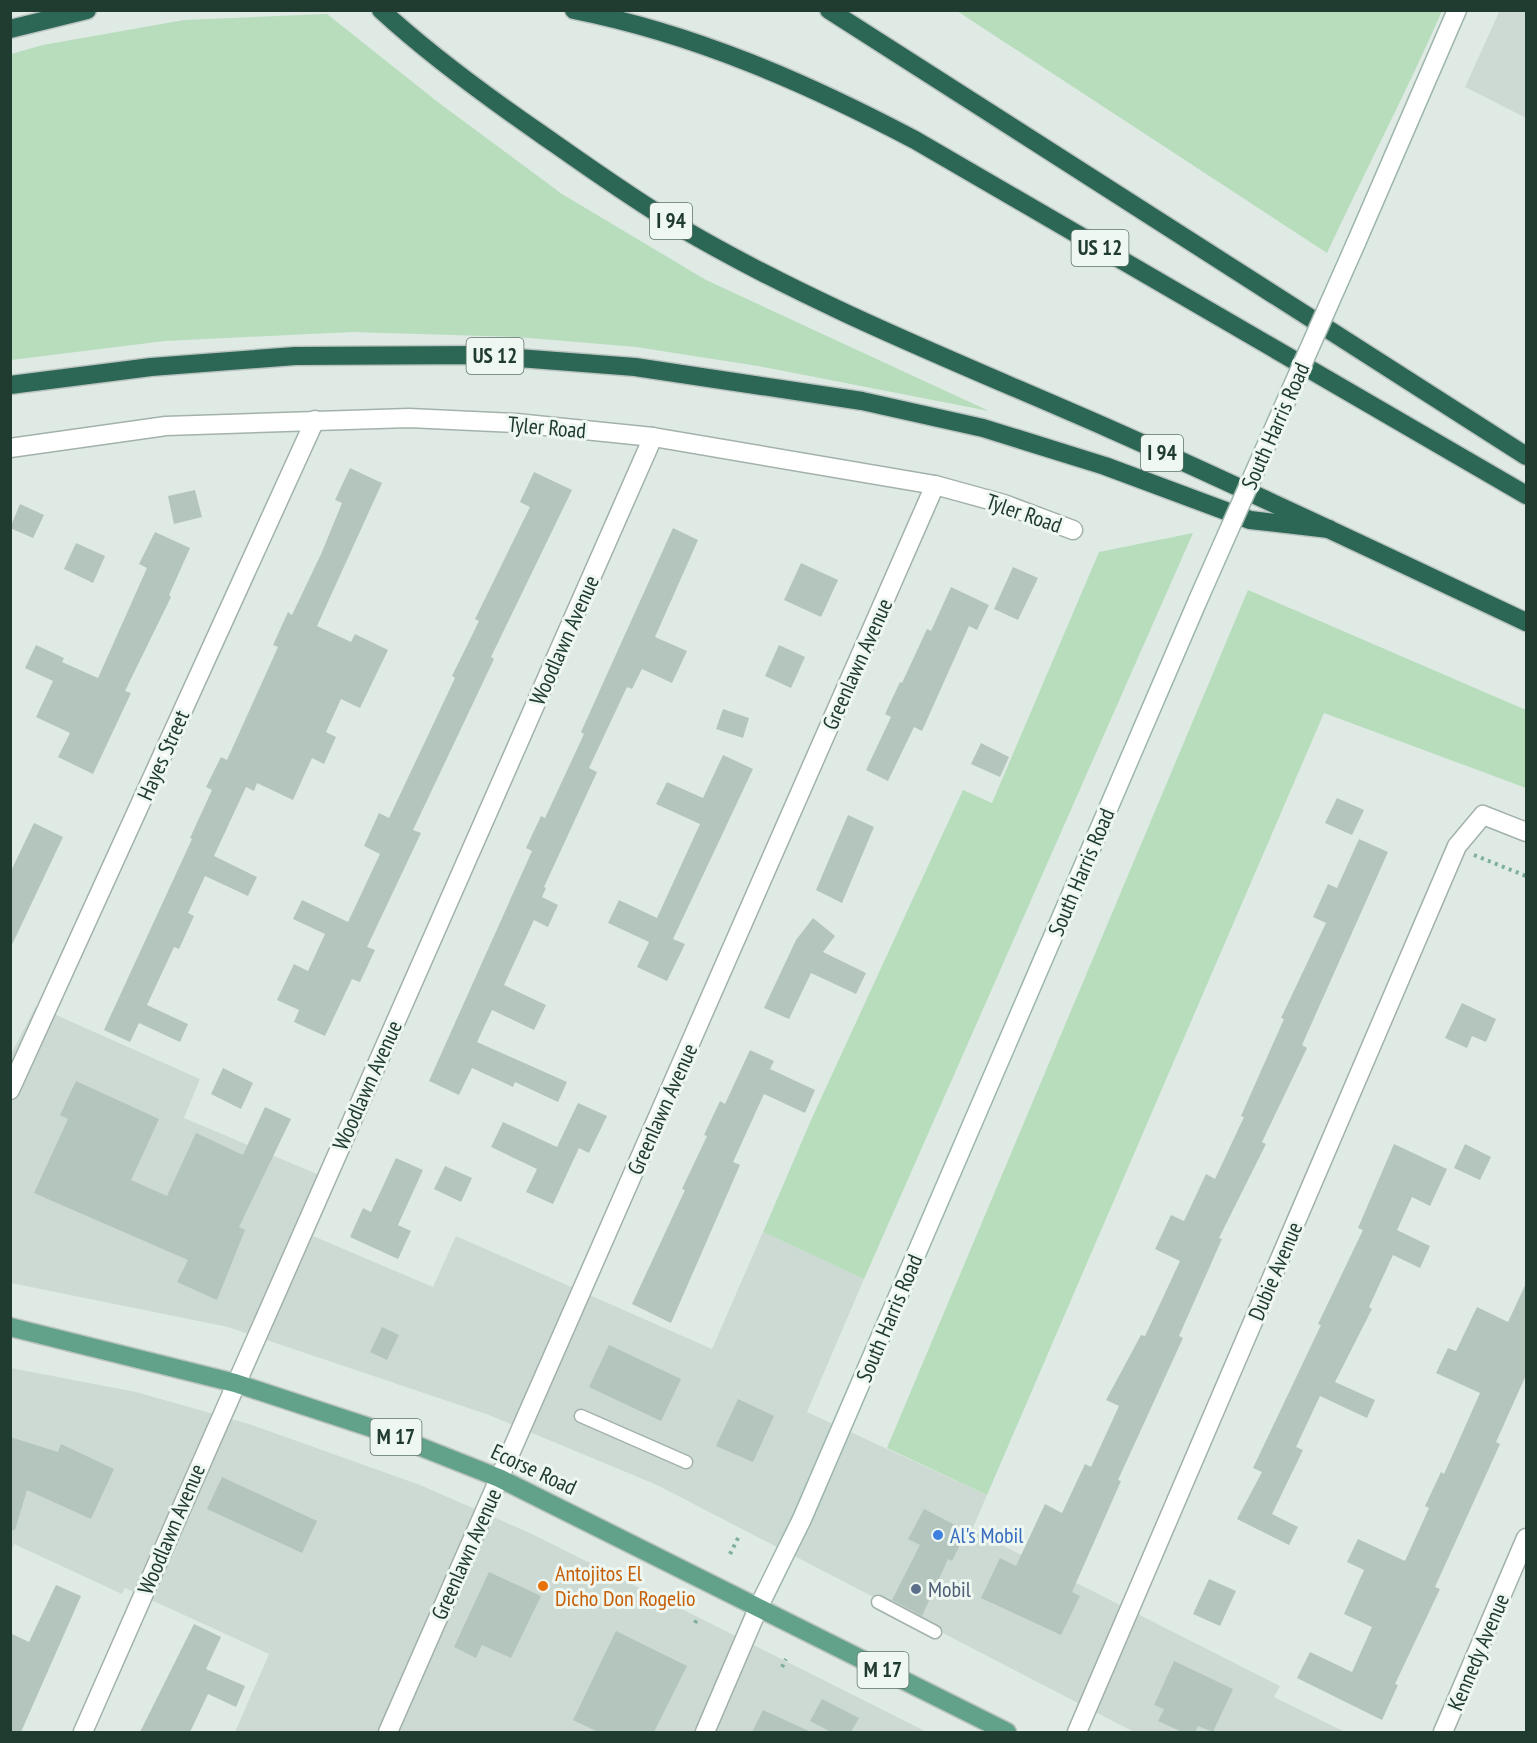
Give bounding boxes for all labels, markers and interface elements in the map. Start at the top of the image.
road number: I 94 [650,203,692,239]
road number: US 12 [1072,230,1128,266]
road number: US 12 [466,338,524,374]
street label: South Harris Road [1235,358,1315,494]
street label: Tyler Road [507,410,587,444]
road number: I 94 [1141,435,1183,471]
street label: Tyler Road [982,487,1066,539]
street label: Woodlawn Avenue [523,571,605,709]
street label: Greenlawn Avenue [816,594,898,734]
street label: Hayes Street [131,706,195,804]
street label: South Harris Road [1042,804,1120,940]
street label: Woodlawn Avenue [326,1016,408,1154]
street label: Greenlawn Avenue [621,1039,703,1179]
street label: Dubie Avenue [1242,1218,1308,1324]
street label: South Harris Road [850,1250,928,1386]
road number: M 17 [370,1419,422,1455]
street label: Ecorse Road [487,1437,581,1501]
street label: Woodlawn Avenue [131,1460,211,1598]
street label: Greenlawn Avenue [425,1484,507,1624]
place label: Al's Mobil [950,1521,1024,1549]
marker: Al's Mobil [931,1528,945,1542]
place label: Antojitos El Dicho Don Rogelio [555,1559,696,1612]
place label: Mobil [928,1575,972,1603]
marker: Antojitos El Dicho Don Rogelio [536,1579,550,1593]
marker: Mobil [909,1582,923,1596]
street label: Kennedy Avenue [1441,1589,1515,1715]
road number: M 17 [858,1652,908,1688]

